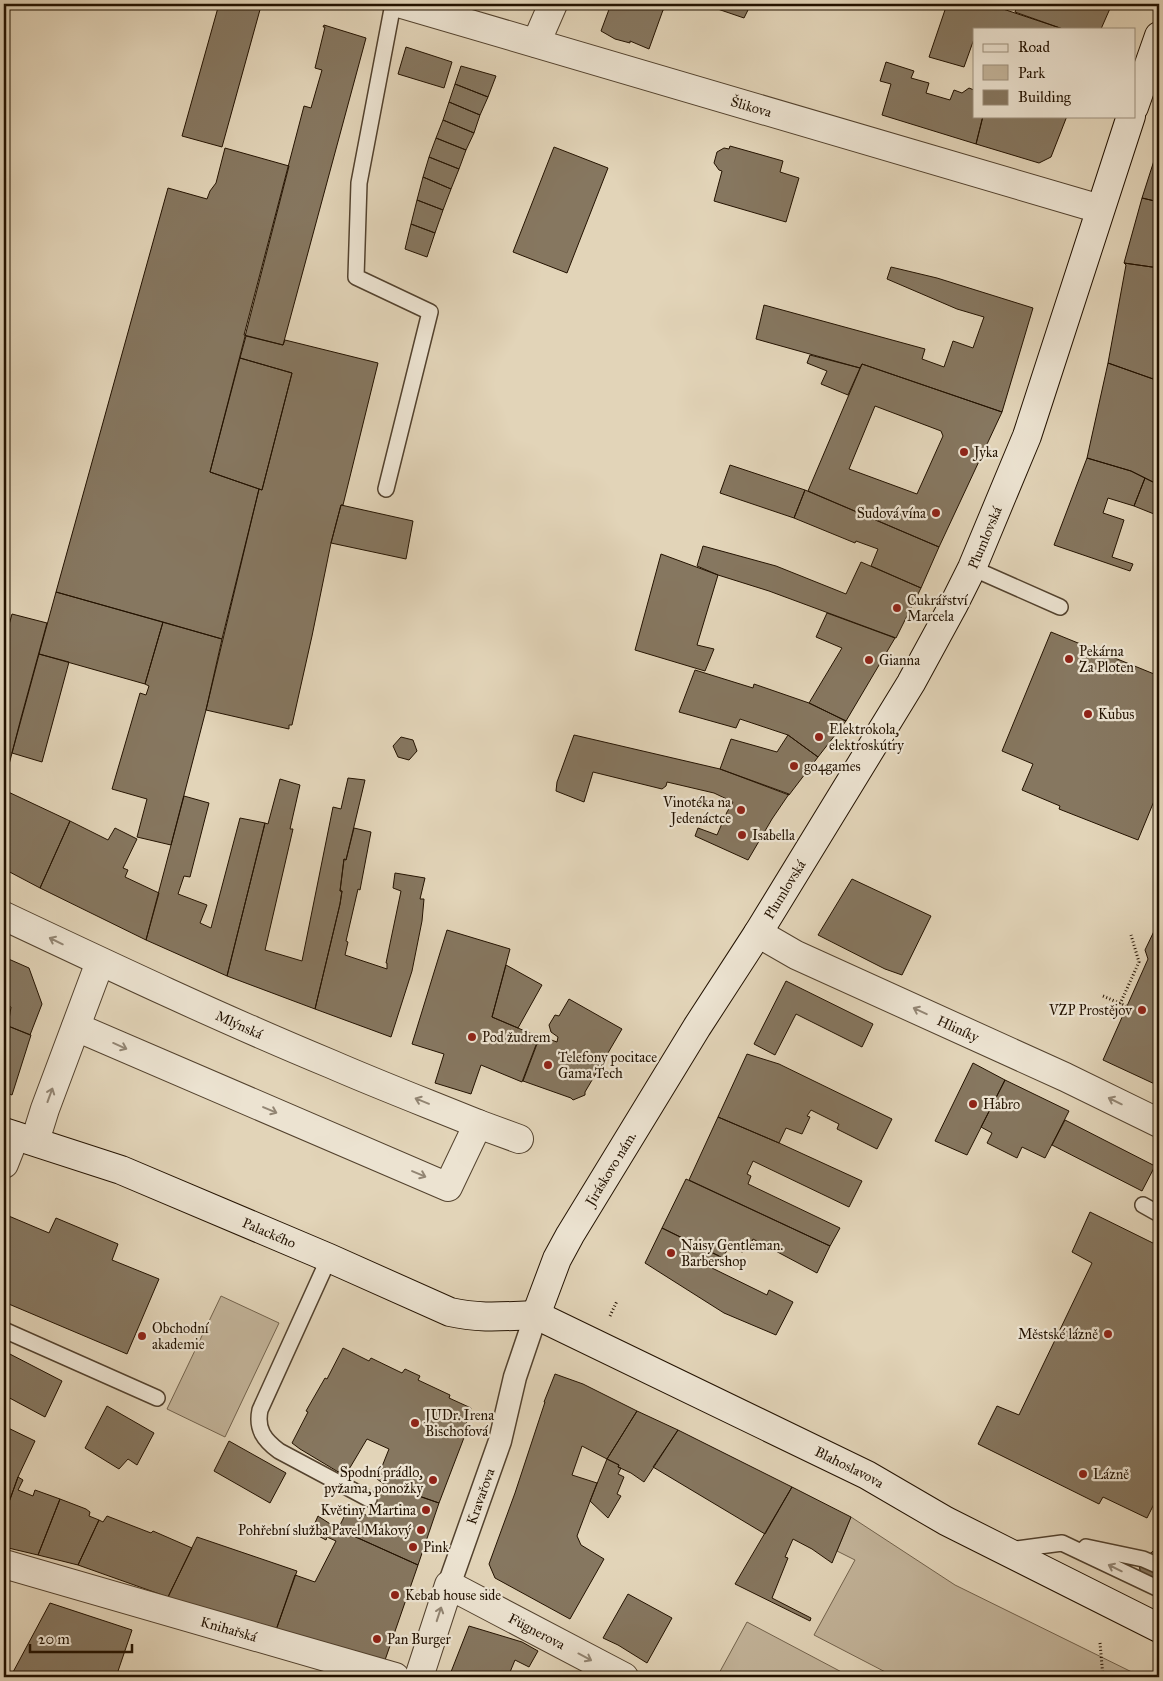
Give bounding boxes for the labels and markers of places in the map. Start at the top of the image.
place label: Jyka [972,444,998,462]
marker: Jyka [958,446,970,458]
place label: Sudová vína [857,505,926,522]
marker: Sudová vína [930,507,942,519]
place label: Cukrářství Marcela [907,592,969,625]
marker: Cukrářství Marcela [891,602,903,614]
place label: Pekárna Za Ploten [1079,643,1134,676]
place label: Gianna [879,652,920,669]
marker: Pekárna Za Ploten [1063,653,1075,665]
marker: Gianna [863,654,875,666]
place label: Kubus [1098,706,1134,723]
marker: Kubus [1082,708,1094,720]
place label: Elektrokola, elektroskútry [829,721,904,754]
marker: Elektrokola, elektroskútry [813,731,825,743]
place label: go4games [804,758,861,775]
marker: go4games [788,760,800,772]
place label: Vinotéka na Jedenáctce [662,794,731,828]
marker: Vinotéka na Jedenáctce [735,804,747,816]
place label: Isabella [752,827,795,844]
marker: Isabella [736,829,748,841]
place label: VZP Prostějov [1048,1002,1133,1019]
marker: VZP Prostějov [1136,1004,1148,1016]
place label: Pod žudrem [482,1029,551,1046]
marker: Pod žudrem [466,1031,478,1043]
place label: Telefony pocitace Gama Tech [558,1049,657,1082]
marker: Telefony pocitace Gama Tech [542,1059,554,1071]
place label: Habro [983,1096,1020,1113]
marker: Habro [967,1098,979,1110]
place label: Naisy Gentleman. Barbershop [681,1237,783,1270]
marker: Naisy Gentleman. Barbershop [665,1247,677,1259]
place label: Obchodní akademie [152,1320,210,1353]
place label: Městské lázně [1018,1326,1098,1343]
marker: Městské lázně [1102,1328,1114,1340]
marker: Obchodní akademie [136,1330,148,1342]
place label: JUDr. Irena Bischofová [423,1407,494,1440]
marker: JUDr. Irena Bischofová [409,1417,421,1429]
place label: Spodní prádlo, pyžama, ponožky [323,1464,423,1497]
place label: Lázně [1093,1466,1129,1483]
marker: Lázně [1077,1468,1089,1480]
marker: Spodní prádlo, pyžama, ponožky [427,1474,439,1486]
place label: Květiny Martina [321,1502,416,1519]
marker: Květiny Martina [420,1504,432,1516]
place label: Pohřební služba Pavel Makový [238,1522,411,1539]
marker: Pohřební služba Pavel Makový [415,1524,427,1536]
place label: Pink [423,1539,449,1556]
marker: Pink [407,1541,419,1553]
place label: Kebab house side [405,1587,501,1604]
marker: Kebab house side [389,1589,401,1601]
place label: Pan Burger [387,1631,452,1648]
marker: Pan Burger [371,1633,383,1645]

